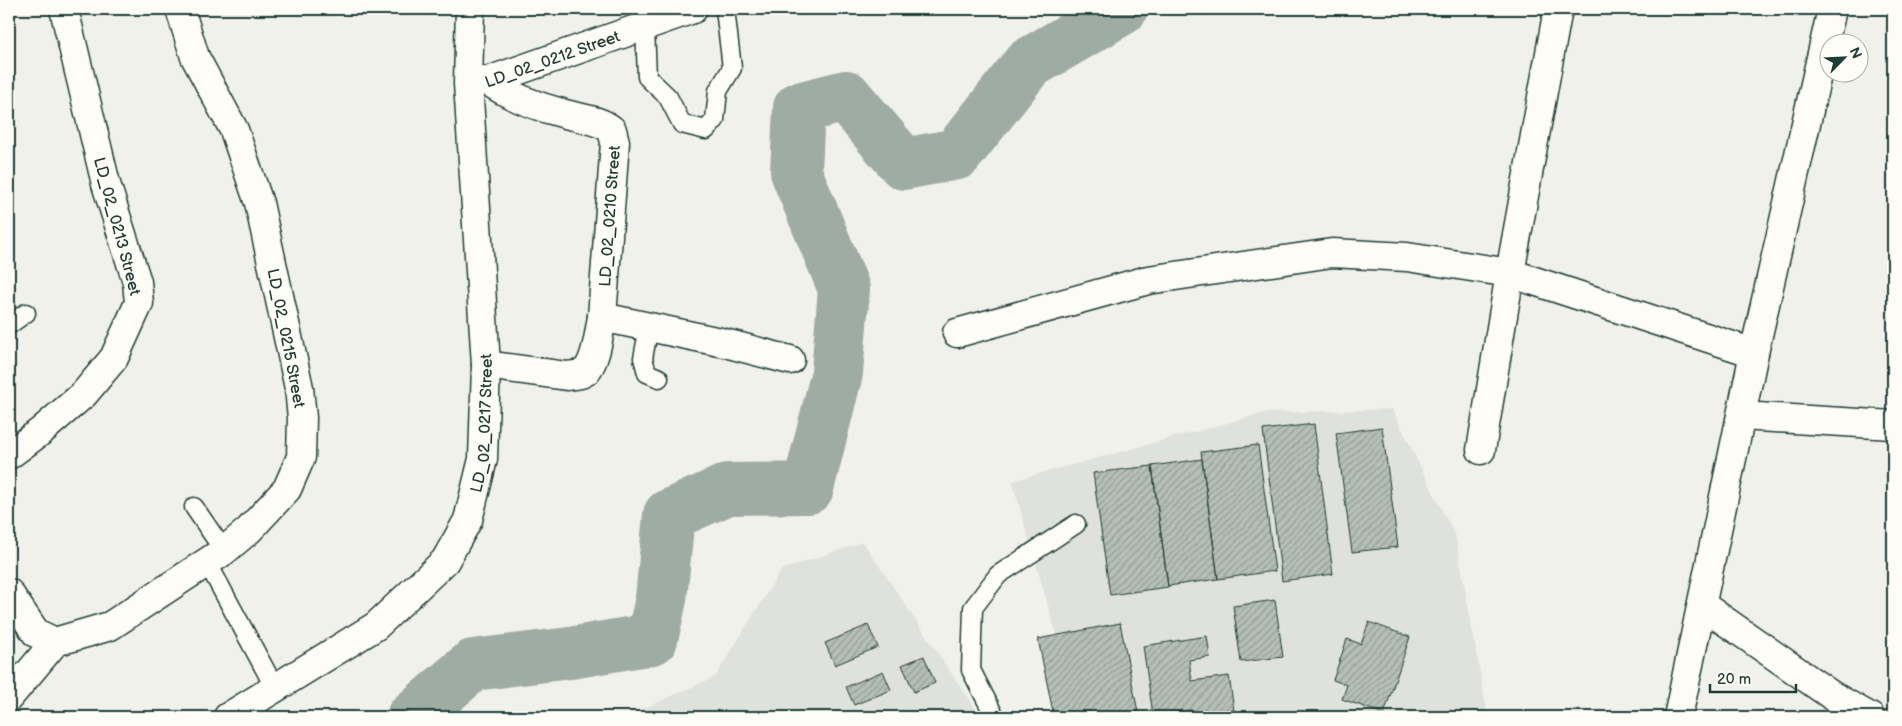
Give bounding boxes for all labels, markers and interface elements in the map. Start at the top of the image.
street label: LD_02_0212 Street [483,27,623,92]
north arrow [1820,32,1870,82]
text: N [1846,45,1865,61]
street label: LD_02_0210 Street [596,145,625,287]
street label: LD_02_0213 Street [89,155,144,298]
street label: LD_02_0215 Street [263,267,308,410]
street label: LD_02_0217 Street [467,353,497,495]
scale bar [1710,661,1796,693]
text: 20 m [1717,670,1751,689]

